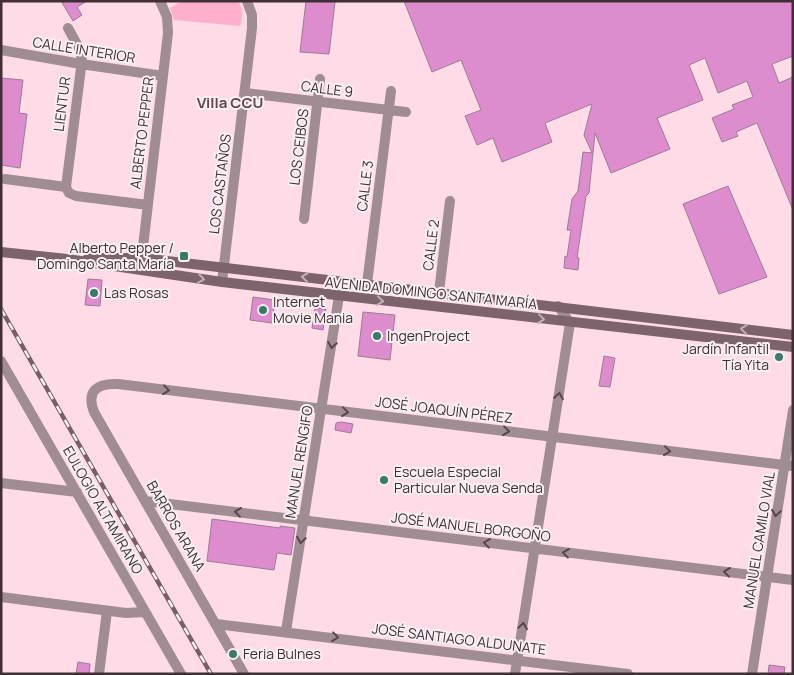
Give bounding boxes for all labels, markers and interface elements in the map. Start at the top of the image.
street label: CALLE INTERIOR [31,32,137,67]
street label: LIENTUR [49,75,74,132]
street label: ALBERTO PEPPER [125,76,158,190]
street label: CALLE 9 [300,76,354,101]
district label: Villa CCU [197,92,263,113]
street label: LOS CEIBOS [284,107,313,186]
street label: LOS CASTAÑOS [204,132,235,235]
street label: CALLE 3 [352,159,377,213]
street label: CALLE 2 [418,218,443,272]
place label: Alberto Pepper / Domingo Santa María [37,238,174,273]
marker: Alberto Pepper / Domingo Santa María [178,250,190,262]
one-way arrow [301,272,309,283]
street label: AVENIDA DOMINGO SANTA MARÍA [324,272,538,313]
one-way arrow [198,273,206,284]
place label: Las Rosas [104,283,169,302]
marker: Las Rosas [88,287,100,299]
place label: Internet Movie Mania [273,292,353,327]
one-way arrow [376,295,384,306]
marker: Internet Movie Mania [257,304,269,316]
one-way arrow [538,313,546,324]
one-way arrow [740,324,748,335]
place label: IngenProject [387,326,470,345]
marker: IngenProject [371,330,383,342]
place label: Jardín Infantil Tía Yita [683,339,769,374]
one-way arrow [327,340,337,349]
marker: Jardín Infantil Tía Yita [773,351,785,363]
one-way arrow [162,384,170,395]
street label: JOSÉ JOAQUÍN PÉREZ [374,392,514,427]
one-way arrow [553,392,564,400]
street label: MANUEL RENGIFO [280,404,317,520]
one-way arrow [341,406,349,417]
one-way arrow [502,425,510,436]
street label: EULOGIO ALTAMIRANO [59,442,148,577]
one-way arrow [664,445,672,456]
place label: Escuela Especial Particular Nueva Senda [394,462,543,497]
street label: MANUEL CAMILO VIAL [738,470,779,610]
marker: Escuela Especial Particular Nueva Senda [378,474,390,486]
street label: BARROS ARANA [143,477,210,575]
one-way arrow [234,507,242,518]
street label: JOSÉ MANUEL BORGOÑO [390,507,552,546]
one-way arrow [772,509,782,518]
one-way arrow [296,535,306,544]
one-way arrow [482,538,490,549]
one-way arrow [561,548,569,559]
one-way arrow [723,567,731,578]
street label: JOSÉ SANTIAGO ALDUNATE [371,618,547,659]
one-way arrow [517,621,528,629]
one-way arrow [331,631,339,642]
place label: Feria Bulnes [243,644,321,663]
marker: Feria Bulnes [227,648,239,660]

